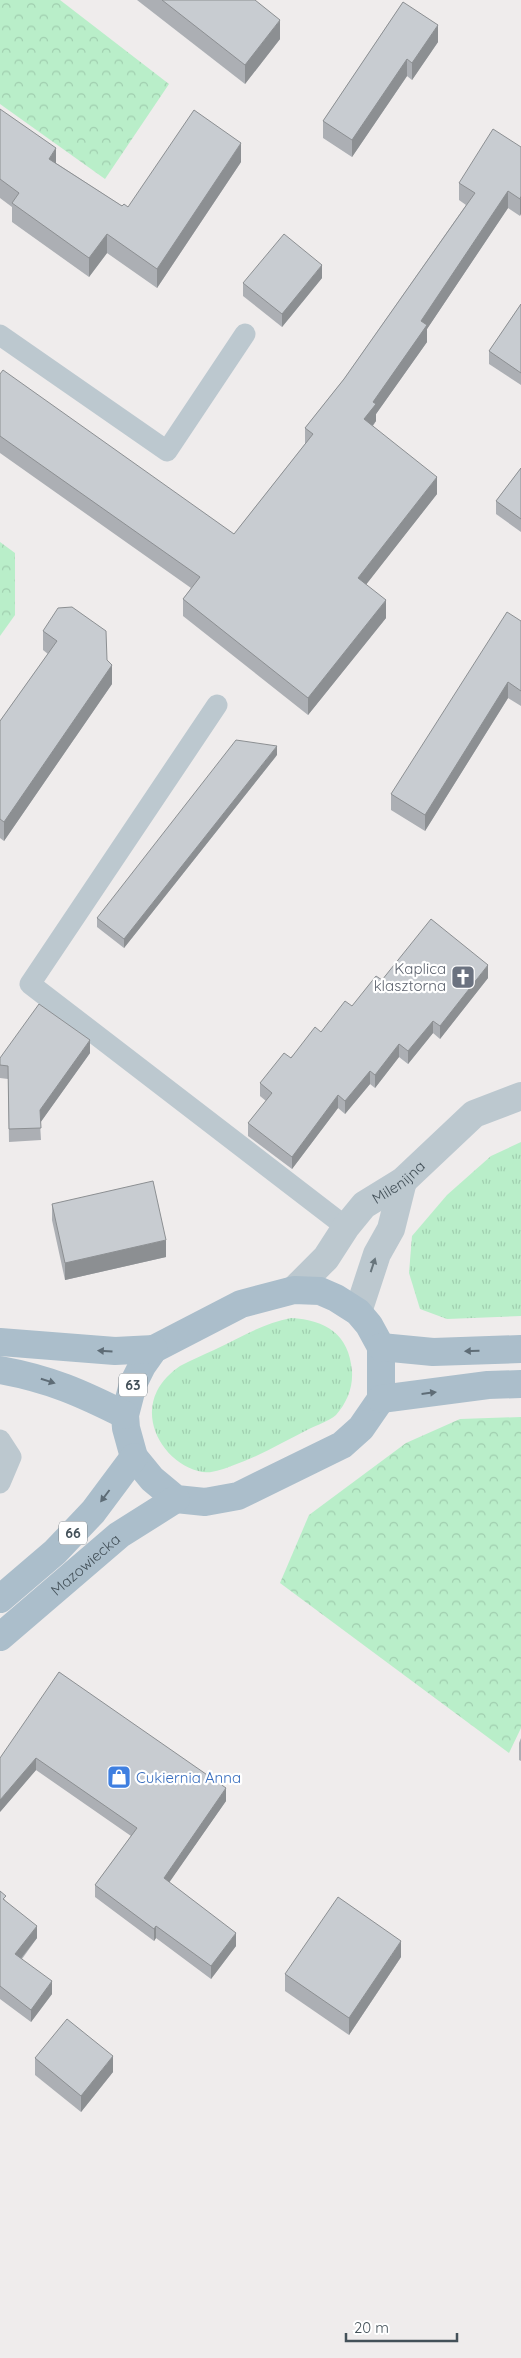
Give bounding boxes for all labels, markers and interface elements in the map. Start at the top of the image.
place label: Kaplica klasztorna [374,959,446,995]
church icon: Kaplica klasztorna [450,964,476,990]
street label: Milenijna [368,1156,429,1207]
one-way arrow [370,1258,377,1273]
one-way arrow [97,1346,113,1354]
one-way arrow [464,1347,480,1355]
road number: 63 [119,1374,147,1396]
one-way arrow [40,1377,55,1385]
one-way arrow [421,1389,437,1397]
one-way arrow [100,1489,110,1503]
road number: 66 [59,1522,87,1545]
street label: Mazowiecka [46,1529,124,1599]
shop icon: Cukiernia Anna [106,1764,132,1790]
place label: Cukiernia Anna [136,1768,241,1787]
scale bar [346,2310,457,2342]
text: 20 m [354,2318,389,2337]

